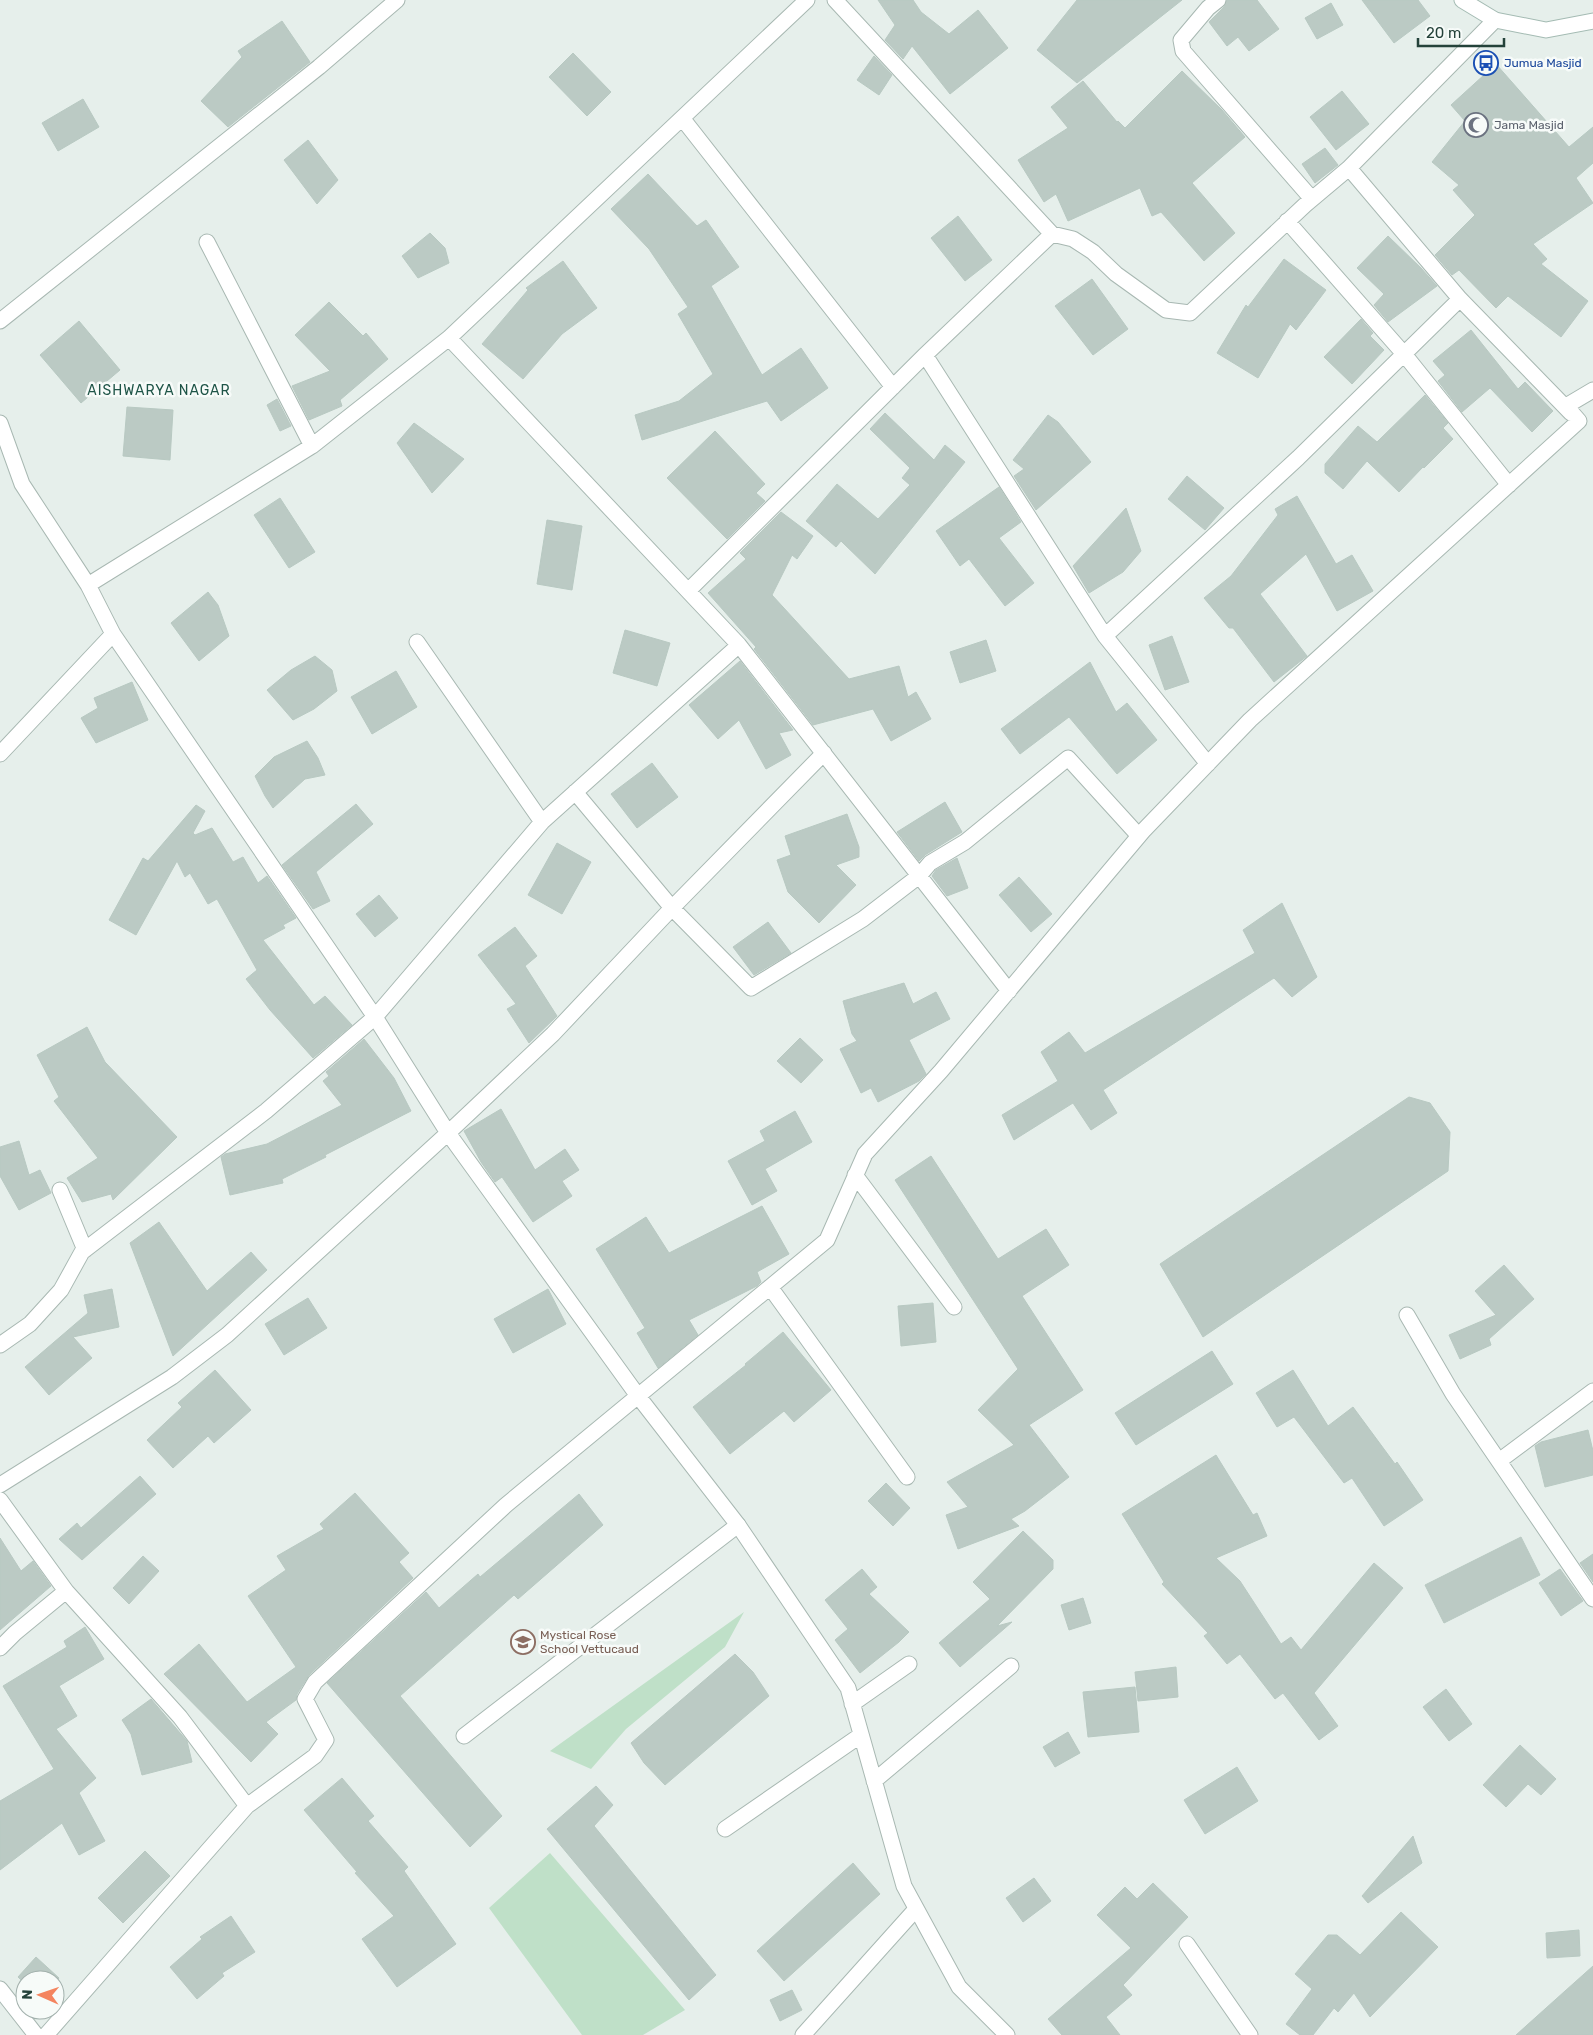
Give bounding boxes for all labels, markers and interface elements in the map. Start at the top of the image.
scale bar [1418,15,1504,47]
text: 20 m [1426,24,1461,42]
bus stop icon: Jumua Masjid [1473,50,1499,76]
place label: Jumua Masjid [1504,56,1582,70]
mosque icon: Jama Masjid [1463,112,1489,138]
place label: Jama Masjid [1494,118,1564,132]
district label: AISHWARYA NAGAR [87,382,231,399]
place label: Mystical Rose School Vettucaud [540,1628,639,1656]
school or university icon: Mystical Rose School Vettucaud [510,1629,536,1655]
north arrow [15,1970,65,2020]
text: N [19,1989,36,2000]

